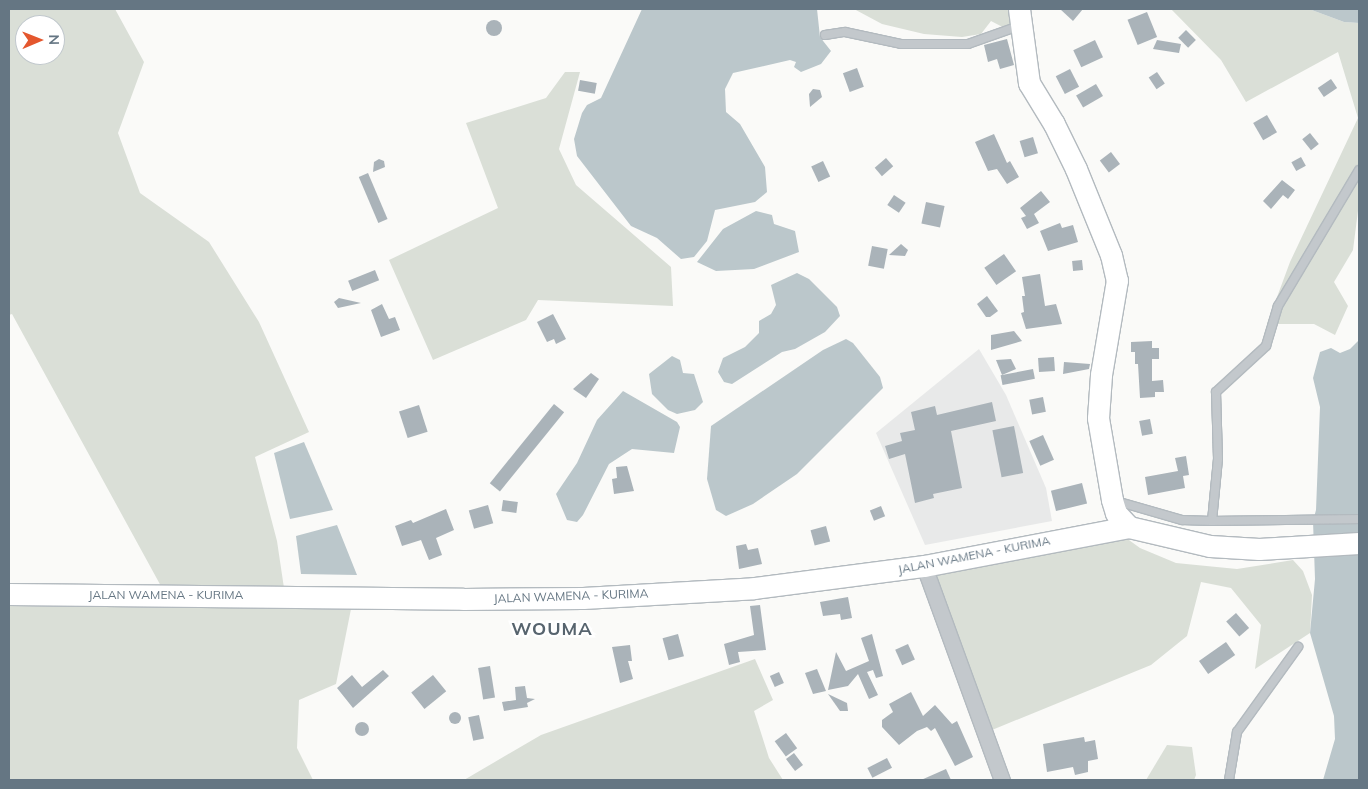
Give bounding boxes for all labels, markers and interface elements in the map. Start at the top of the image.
north arrow [15,15,65,65]
text: N [45,34,63,45]
street label: JALAN WAMENA - KURIMA [897,533,1051,577]
street label: JALAN WAMENA - KURIMA [493,586,649,606]
street label: JALAN WAMENA - KURIMA [89,588,243,602]
district label: WOUMA [511,618,593,640]

